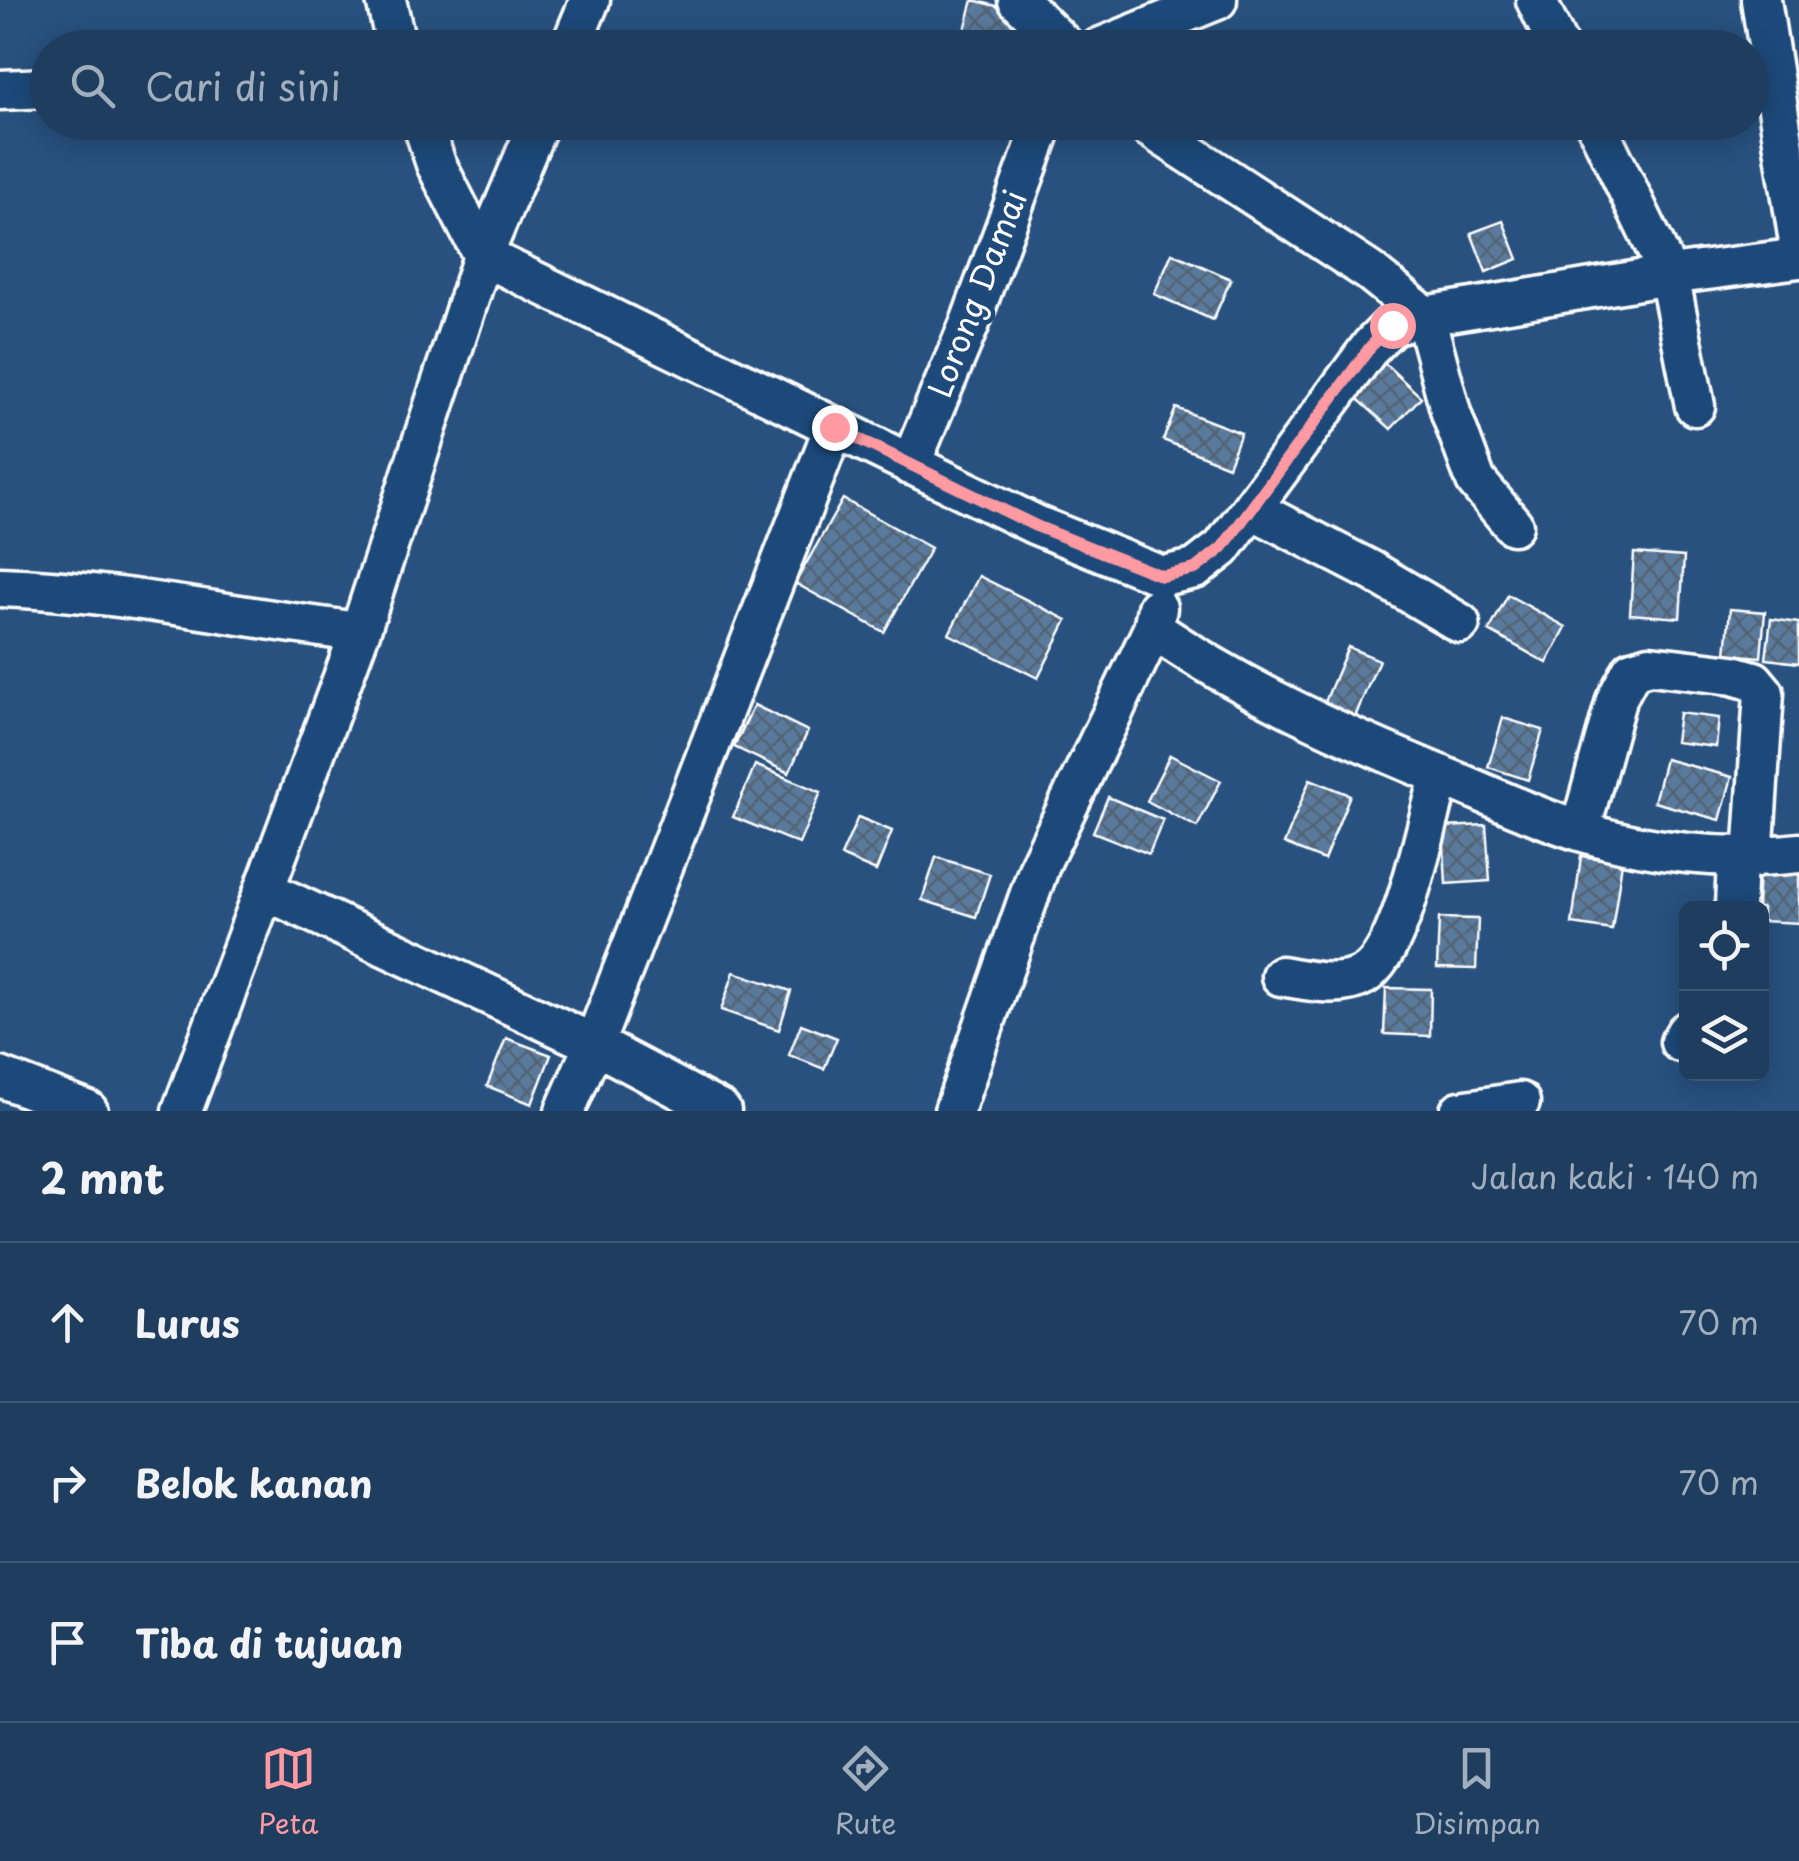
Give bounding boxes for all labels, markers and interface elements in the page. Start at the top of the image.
search box [30,30,1769,140]
text: Cari di sini [145,57,341,114]
icon: search [65,58,120,113]
street label: Lorong Damai [915,183,1038,404]
route start [1370,303,1416,349]
route end [812,405,858,451]
map controls [1679,901,1769,1081]
button: locate [1679,901,1769,991]
button: layers [1679,991,1769,1081]
text: 2 mnt [40,1145,165,1208]
text: Jalan kaki · 140 m [1471,1152,1759,1200]
text: Lurus [135,1294,240,1351]
icon: ahead [40,1295,95,1350]
text: 70 m [1679,1298,1759,1346]
text: Belok kanan [135,1454,372,1511]
icon: right [40,1455,95,1510]
text: 70 m [1679,1458,1759,1506]
text: Tiba di tujuan [135,1614,403,1671]
icon: arrive [40,1615,95,1670]
tab: Peta [258,1741,318,1844]
tab: Rute [835,1741,897,1844]
tab: Disimpan [1413,1741,1541,1844]

